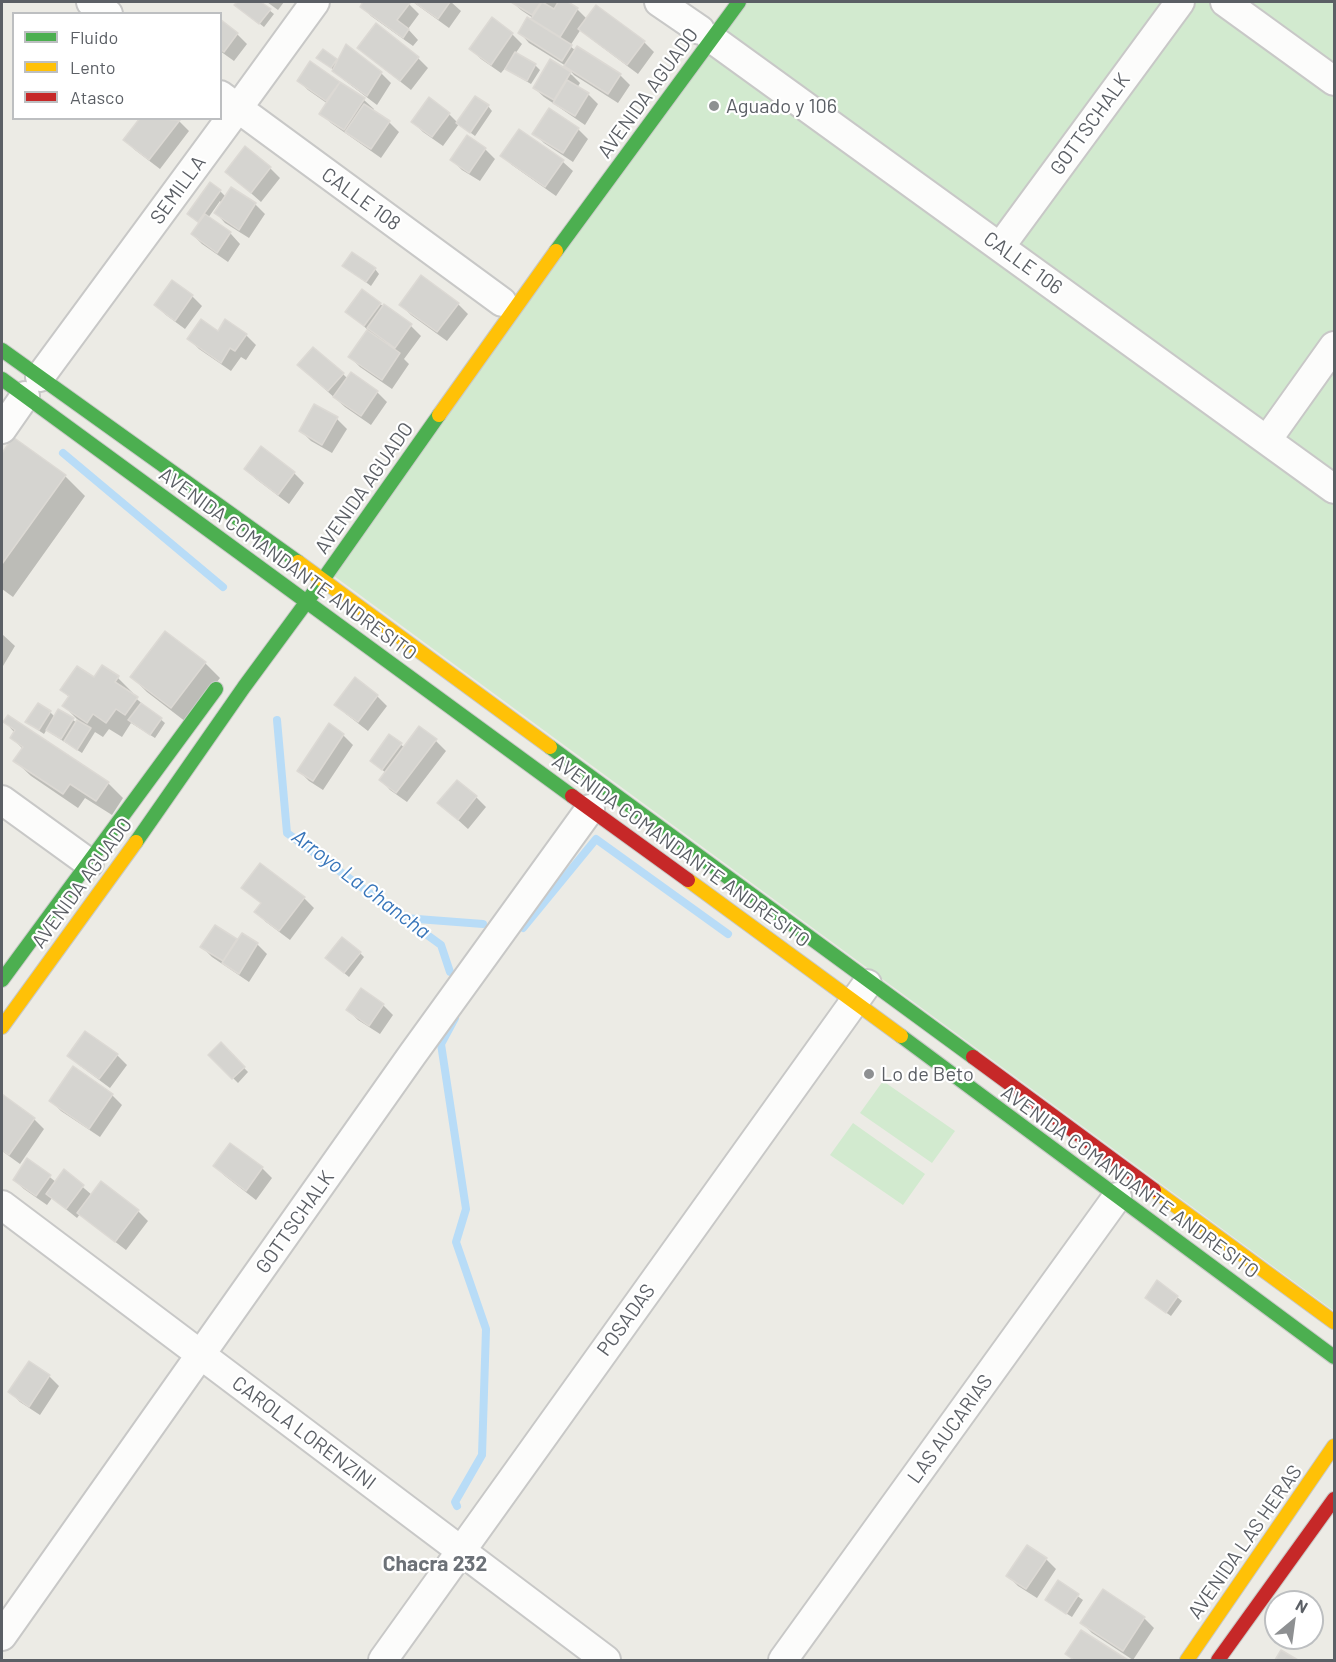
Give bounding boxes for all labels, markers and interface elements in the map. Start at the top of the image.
legend [12,12,222,120]
street label: AVENIDA AGUADO [593,23,703,163]
text: Fluido [70,26,118,48]
text: Lento [70,56,116,78]
street label: GOTTSCHALK [1045,68,1135,180]
text: Atasco [70,86,124,108]
place label: Aguado y 106 [726,94,837,118]
marker: Aguado y 106 [707,99,721,113]
street label: SEMILLA [145,151,211,229]
street label: CALLE 108 [317,162,405,236]
street label: CALLE 106 [979,226,1067,300]
street label: AVENIDA AGUADO [310,417,418,559]
street label: AVENIDA COMANDANTE ANDRESITO [154,462,422,666]
street label: AVENIDA COMANDANTE ANDRESITO [547,749,815,953]
street label: AVENIDA AGUADO [27,813,137,953]
water label: Arroyo La Chancha [287,824,435,944]
place label: Lo de Beto [881,1062,974,1086]
marker: Lo de Beto [862,1067,876,1081]
street label: AVENIDA COMANDANTE ANDRESITO [996,1080,1264,1284]
street label: GOTTSCHALK [251,1166,339,1278]
street label: POSADAS [592,1279,660,1361]
street label: LAS AUCARIAS [902,1370,998,1488]
street label: CAROLA LORENZINI [227,1371,381,1495]
street label: AVENIDA LAS HERAS [1183,1461,1307,1623]
district label: Chacra 232 [383,1551,487,1577]
north arrow [1264,1590,1324,1650]

